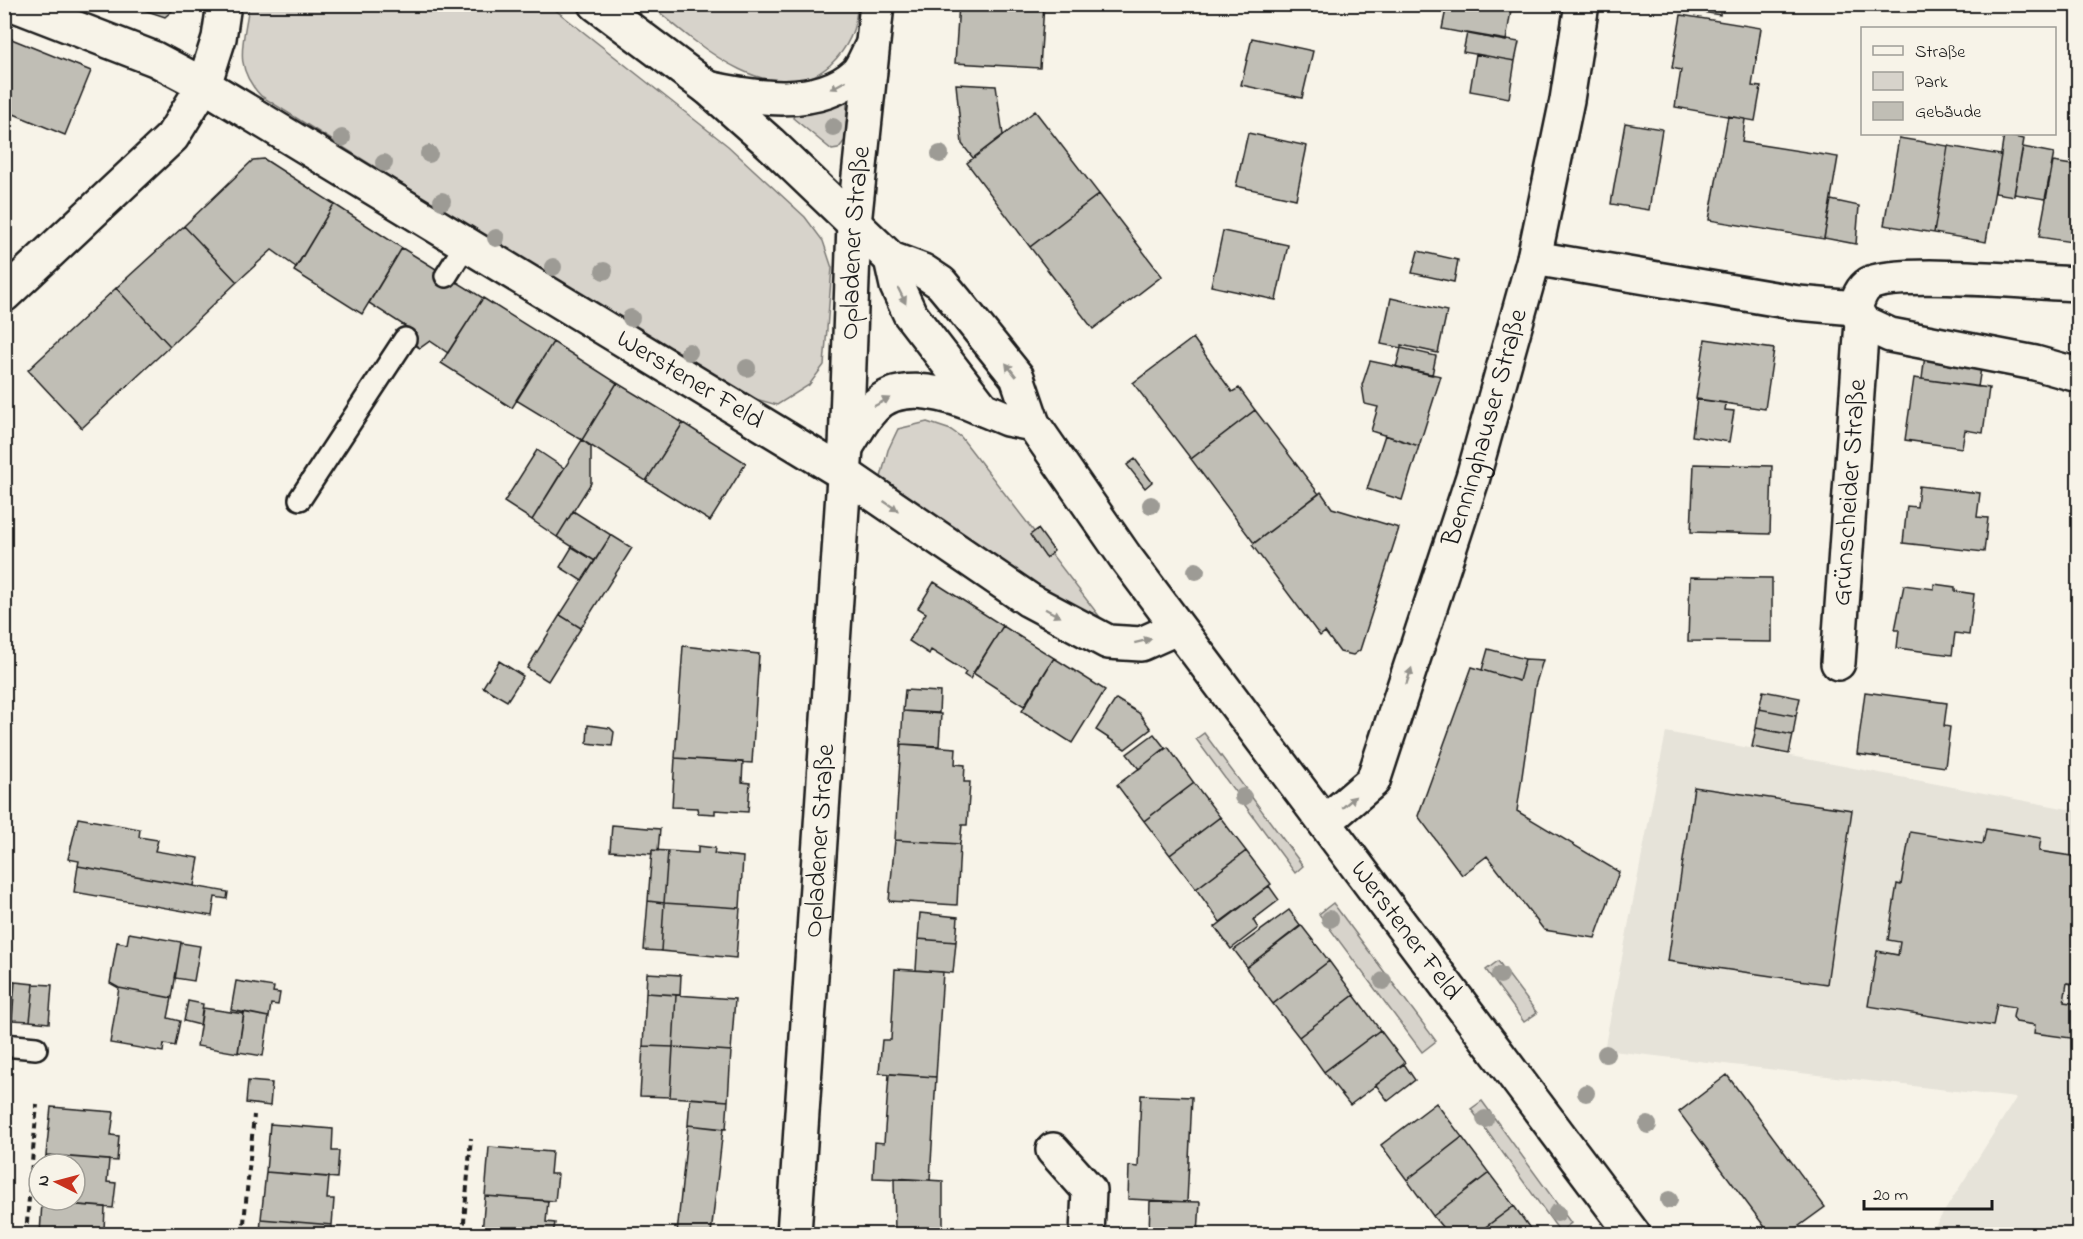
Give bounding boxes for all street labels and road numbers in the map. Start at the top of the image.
street label: Opladener Straße [830,143,882,341]
street label: Benninghauser Straße [1432,304,1539,552]
street label: Werstener Feld [609,320,771,440]
street label: Grünscheider Straße [1823,377,1878,607]
street label: Opladener Straße [794,742,846,939]
street label: Werstener Feld [1340,853,1471,1009]

